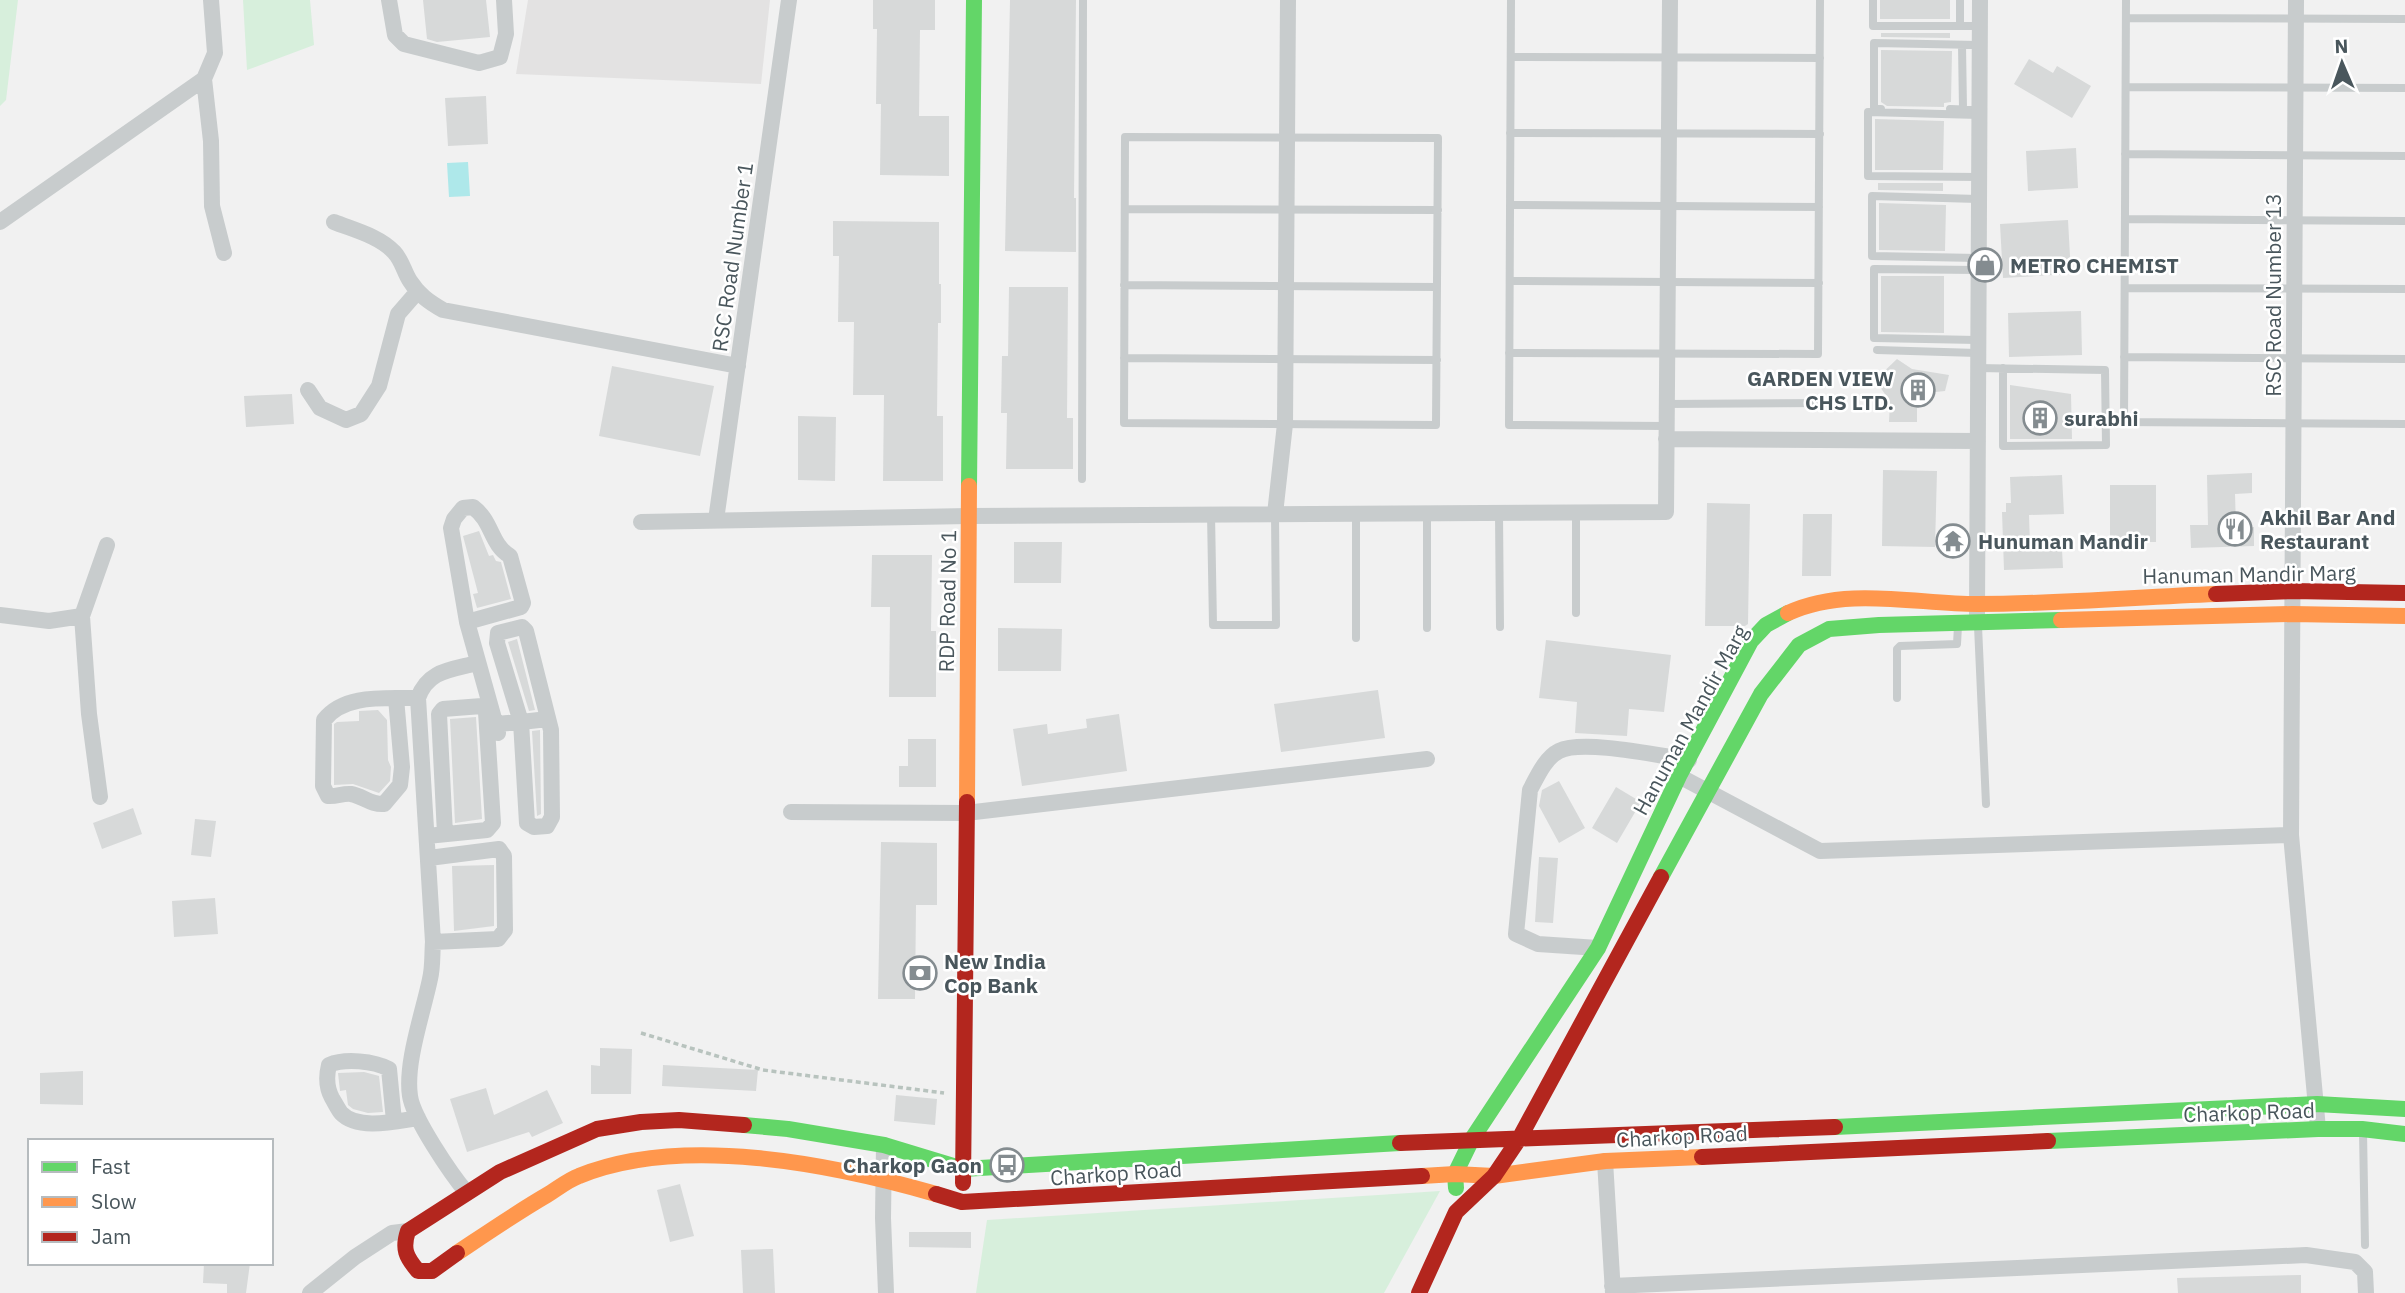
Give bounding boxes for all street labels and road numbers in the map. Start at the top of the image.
street label: RSC Road Number 1 [705,161,759,353]
street label: RSC Road Number 13 [2259,193,2287,397]
street label: RDP Road No 1 [932,529,962,673]
street label: Hanuman Mandir Marg [2142,558,2356,590]
street label: Hanuman Mandir Marg [1626,620,1754,820]
street label: Charkop Road [2183,1096,2315,1128]
street label: Charkop Road [1615,1119,1749,1153]
street label: Charkop Road [1049,1154,1183,1192]

